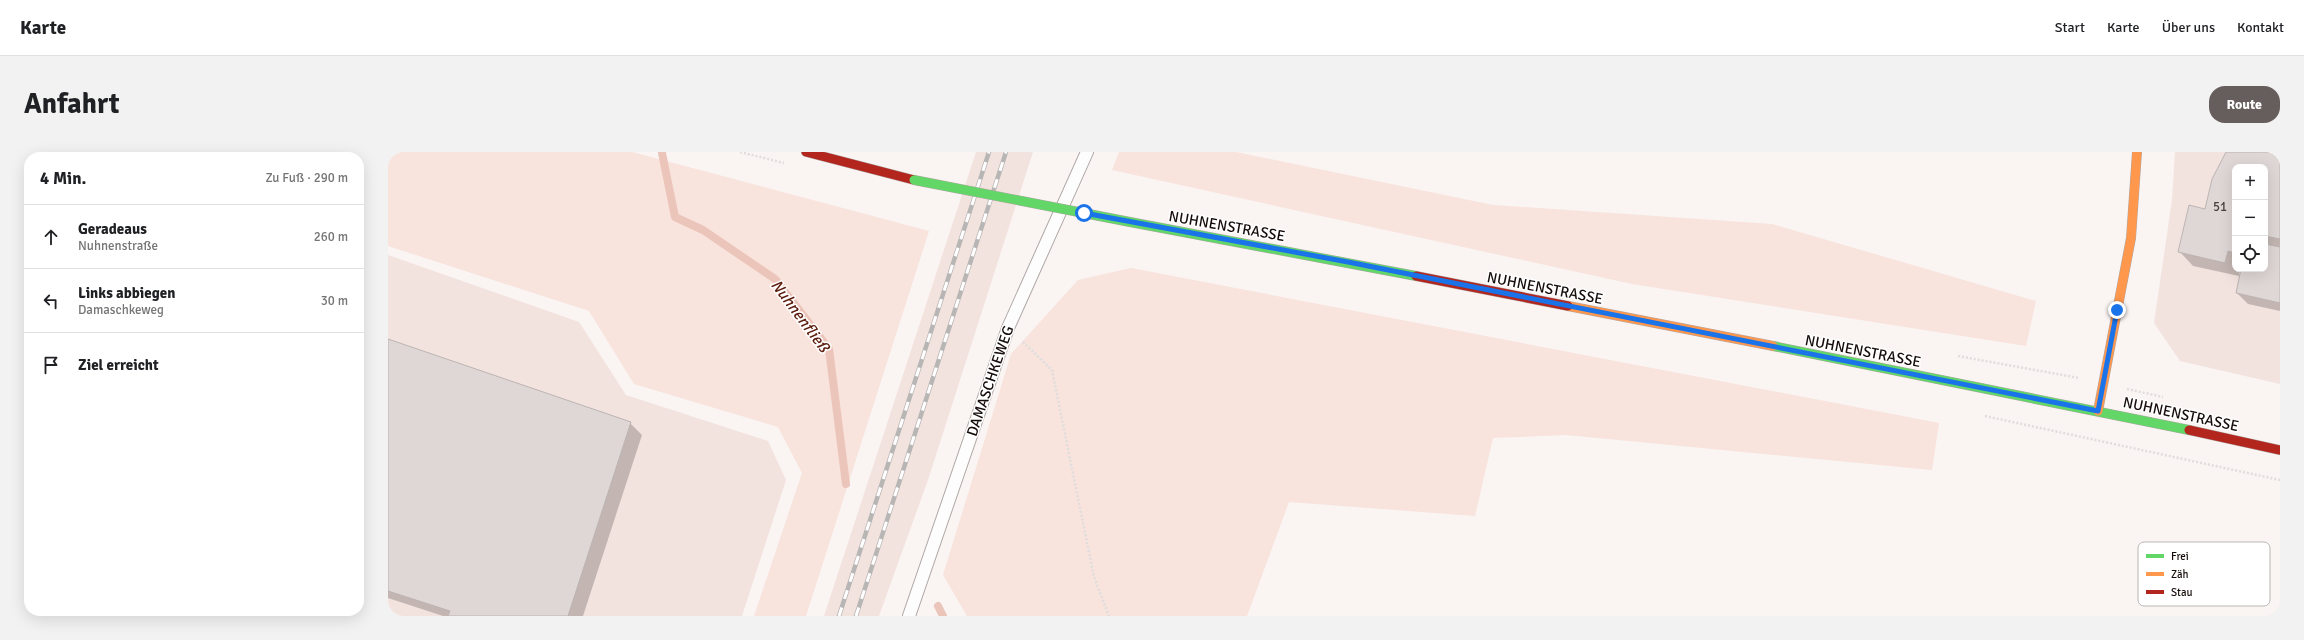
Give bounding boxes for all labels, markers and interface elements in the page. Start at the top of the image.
text: Karte [20,16,66,40]
text: Start [2055,19,2085,36]
text: Karte [2107,19,2140,36]
text: Über uns [2162,19,2215,36]
text: Kontakt [2237,19,2284,36]
button: Route [2209,86,2280,123]
text: Anfahrt [24,87,120,121]
map controls [2232,164,2268,272]
button: + [2232,164,2268,200]
text: 4 Min. [40,168,86,189]
text: Zu Fuß · 290 m [265,170,348,186]
house number: 51 [2213,199,2227,215]
button: − [2232,200,2268,236]
route start [1075,204,1093,222]
street label: NUHNENSTRASSE [1167,207,1287,245]
text: Geradeaus [78,220,147,238]
icon: ahead [40,226,62,248]
text: 260 m [314,229,348,245]
button: locate [2232,236,2268,272]
text: Nuhnenstraße [78,238,158,254]
street label: NUHNENSTRASSE [1485,268,1605,308]
water label: Nuhnenfließ [766,276,834,357]
text: Links abbiegen [78,284,175,302]
icon: left [40,290,62,312]
text: 30 m [321,293,348,309]
route end [2108,301,2126,319]
text: Damaschkeweg [78,302,164,318]
street label: DAMASCHKEWEG [963,323,1017,439]
street label: NUHNENSTRASSE [1803,331,1923,371]
icon: arrive [40,354,62,376]
text: Ziel erreicht [78,356,159,374]
street label: NUHNENSTRASSE [2121,393,2241,435]
legend [2138,542,2270,606]
text: Frei [2171,550,2189,563]
text: Zäh [2171,568,2189,581]
text: Stau [2171,586,2193,599]

